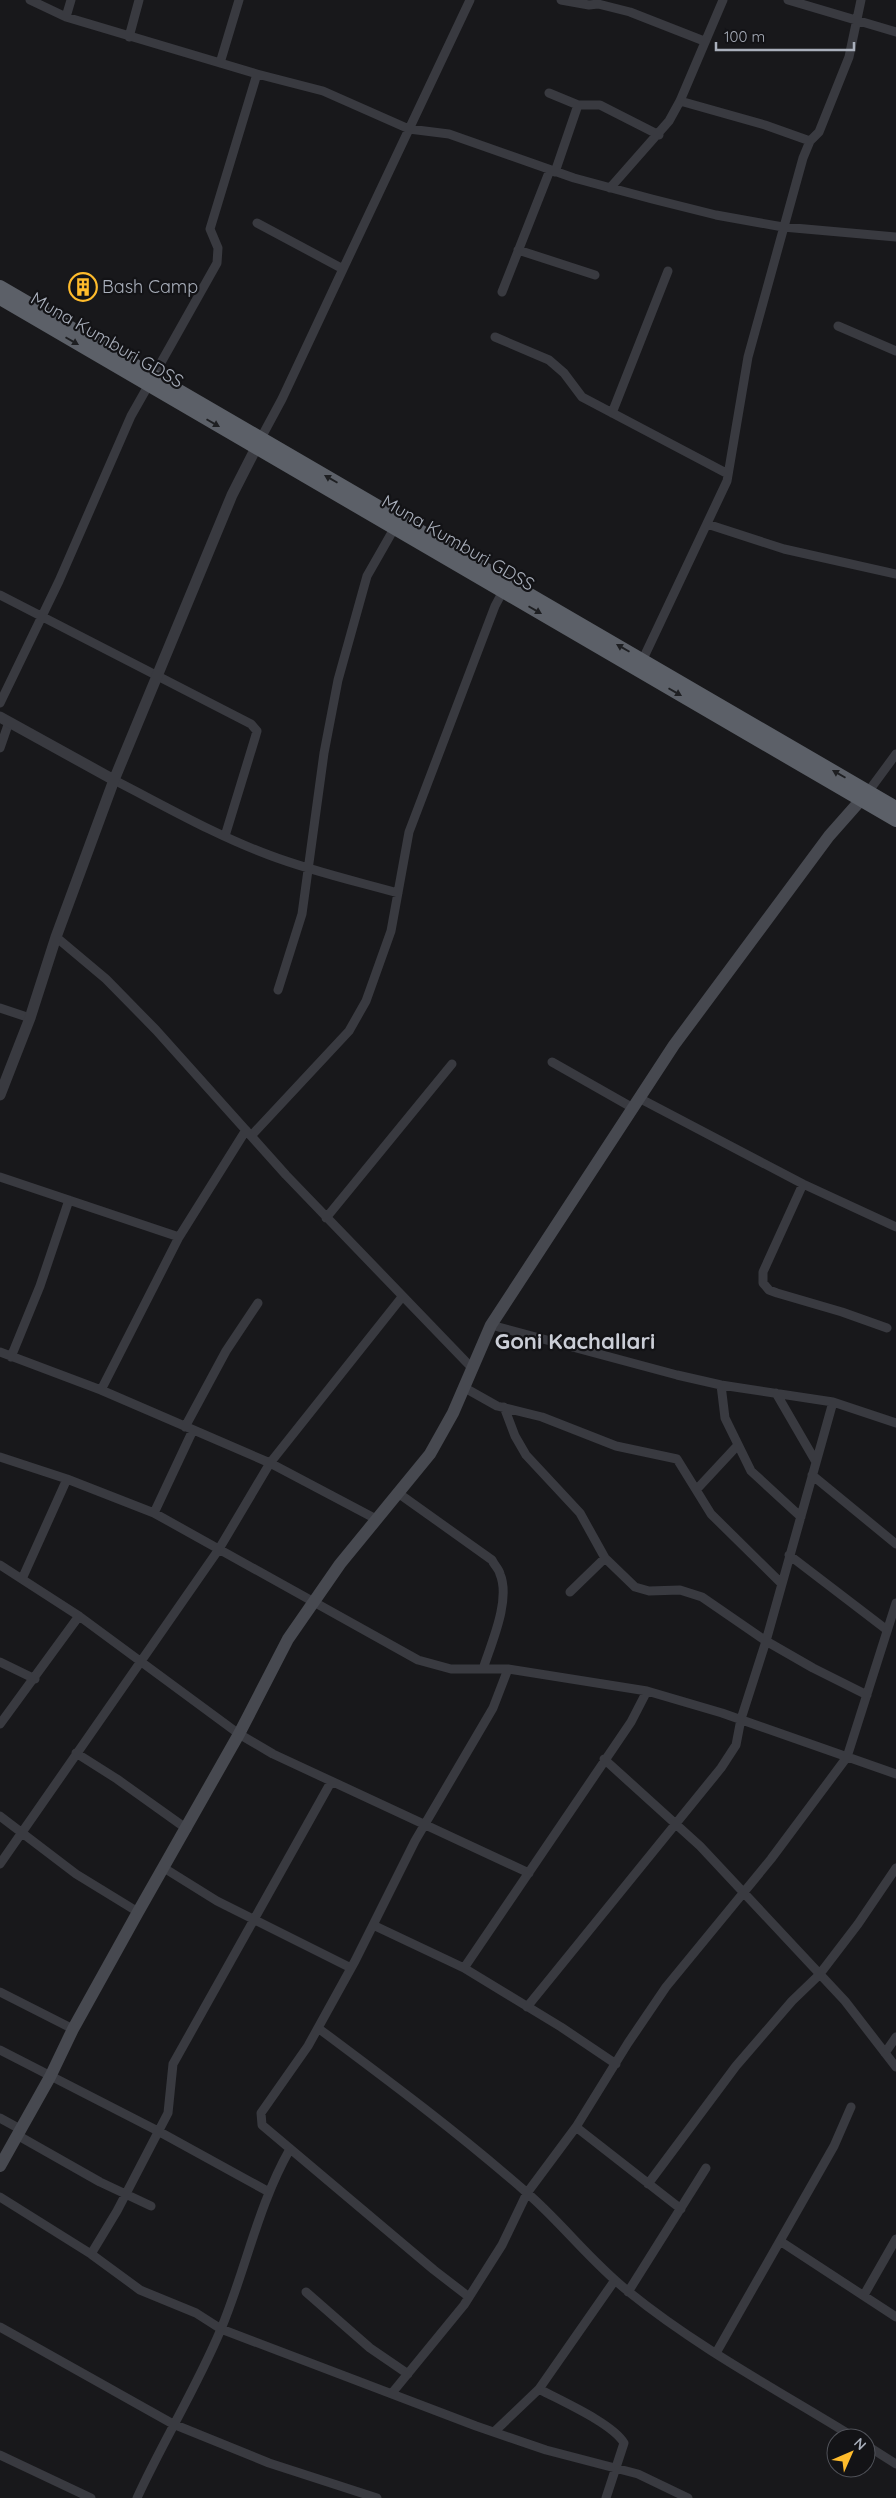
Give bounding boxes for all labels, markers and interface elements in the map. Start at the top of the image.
scale bar [716,20,854,52]
text: 100 m [724,27,765,46]
building icon: Bash Camp [68,272,98,302]
place label: Bash Camp [102,275,198,298]
street label: Muna Kumburi GDSS [27,286,188,393]
one-way arrow [66,336,79,345]
one-way arrow [206,418,219,427]
one-way arrow [324,474,338,483]
street label: Muna Kumburi GDSS [378,489,539,596]
one-way arrow [528,605,541,614]
one-way arrow [616,643,630,652]
one-way arrow [667,688,682,696]
one-way arrow [832,770,845,779]
district label: Goni Kachallari [495,1327,655,1355]
north arrow [826,2428,876,2478]
text: N [850,2434,870,2454]

